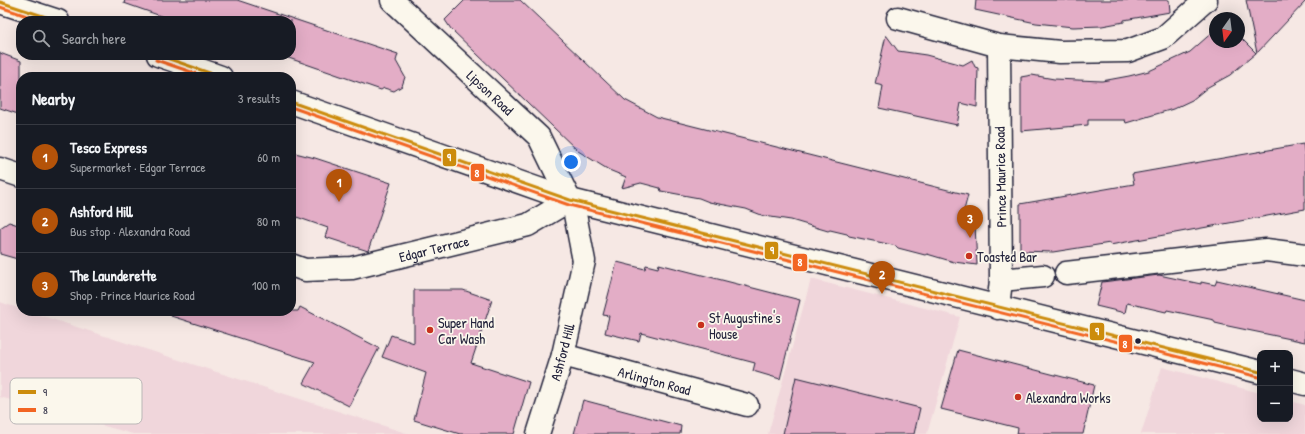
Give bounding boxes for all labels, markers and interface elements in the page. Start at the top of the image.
north arrow [1209,12,1245,48]
search box [16,16,296,60]
icon: search [30,27,52,49]
text: Search here [62,28,126,49]
street label: Lipson Road [463,65,519,119]
text: Nearby [32,87,75,110]
text: 3 results [238,89,280,107]
street label: Prince Maurice Road [990,126,1010,228]
text: Tesco Express [70,137,147,158]
text: 1 [43,148,47,166]
text: 60 m [257,148,280,166]
line badge: 9 [442,148,457,167]
text: 9 [447,150,451,164]
your location [561,152,581,172]
text: Supermarket · Edgar Terrace [70,158,206,176]
line badge: 8 [470,163,485,182]
text: 8 [475,166,480,180]
pin: 1 [326,169,352,202]
text: Ashford Hill [70,201,133,222]
pin: 3 [957,205,983,238]
text: 2 [42,212,48,230]
text: 80 m [257,212,280,230]
text: Bus stop · Alexandra Road [70,222,190,240]
street label: Edgar Terrace [397,230,471,266]
line badge: 9 [764,241,779,260]
text: 9 [770,243,774,257]
place label: Toasted Bar [977,247,1038,266]
marker: Toasted Bar [964,251,974,261]
line badge: 8 [792,253,808,272]
text: 8 [798,255,803,269]
pin: 2 [869,261,895,294]
text: The Launderette [70,265,157,286]
text: 3 [42,276,48,294]
text: 100 m [252,276,280,294]
text: Shop · Prince Maurice Road [70,286,195,304]
place label: St Augustine's House [709,308,781,343]
place label: Super Hand Car Wash [438,313,495,348]
street label: Ashford Hill [545,320,579,383]
marker: St Augustine's House [696,320,706,330]
line badge: 9 [1089,322,1105,341]
text: 9 [1095,324,1099,338]
marker: Super Hand Car Wash [425,325,435,335]
line badge: 8 [1118,334,1133,353]
unlabelled marker [1133,336,1143,346]
text: 8 [1123,337,1128,351]
map controls [1257,350,1293,422]
button: + [1257,350,1293,386]
street label: Arlington Road [616,361,694,399]
legend [10,378,142,424]
text: 9 [43,385,47,399]
button: − [1257,386,1293,422]
place label: Alexandra Works [1026,388,1111,407]
marker: Alexandra Works [1013,392,1023,402]
text: 8 [43,403,48,417]

